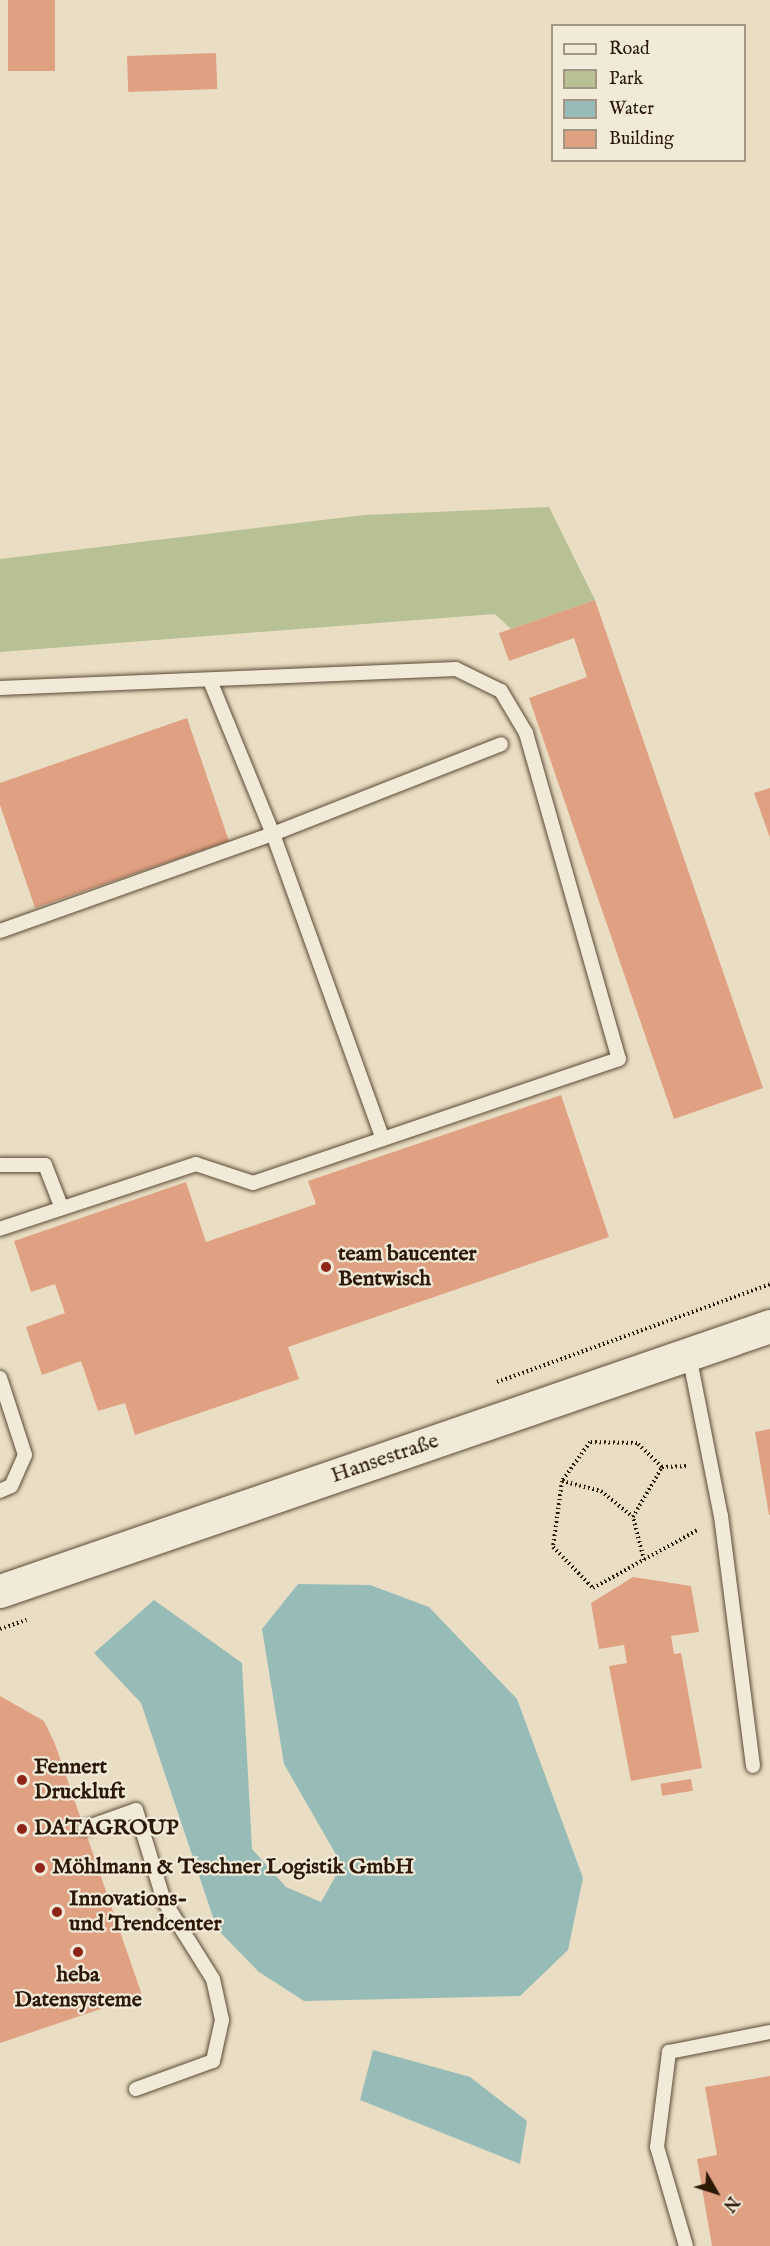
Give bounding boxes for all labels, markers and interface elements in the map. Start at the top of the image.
legend [551,24,746,162]
text: Road [609,38,650,61]
text: Park [609,68,643,91]
text: Water [609,98,654,121]
text: Building [609,128,674,151]
place label: team baucenter Bentwisch [338,1241,477,1292]
marker: team baucenter Bentwisch [319,1260,333,1274]
street label: Hansestraße [328,1428,442,1490]
place label: Fennert Druckluft [34,1754,125,1806]
marker: Fennert Druckluft [15,1773,29,1787]
place label: DATAGROUP [34,1816,178,1842]
marker: DATAGROUP [15,1822,29,1836]
place label: Möhlmann & Teschner Logistik GmbH [52,1855,414,1881]
marker: Möhlmann & Teschner Logistik GmbH [33,1861,47,1875]
place label: Innovations- und Trendcenter [69,1886,222,1938]
marker: Innovations- und Trendcenter [50,1905,64,1919]
marker: heba Datensysteme [71,1945,85,1959]
place label: heba Datensysteme [14,1962,142,2014]
north arrow [686,2162,746,2222]
text: N [718,2192,742,2215]

